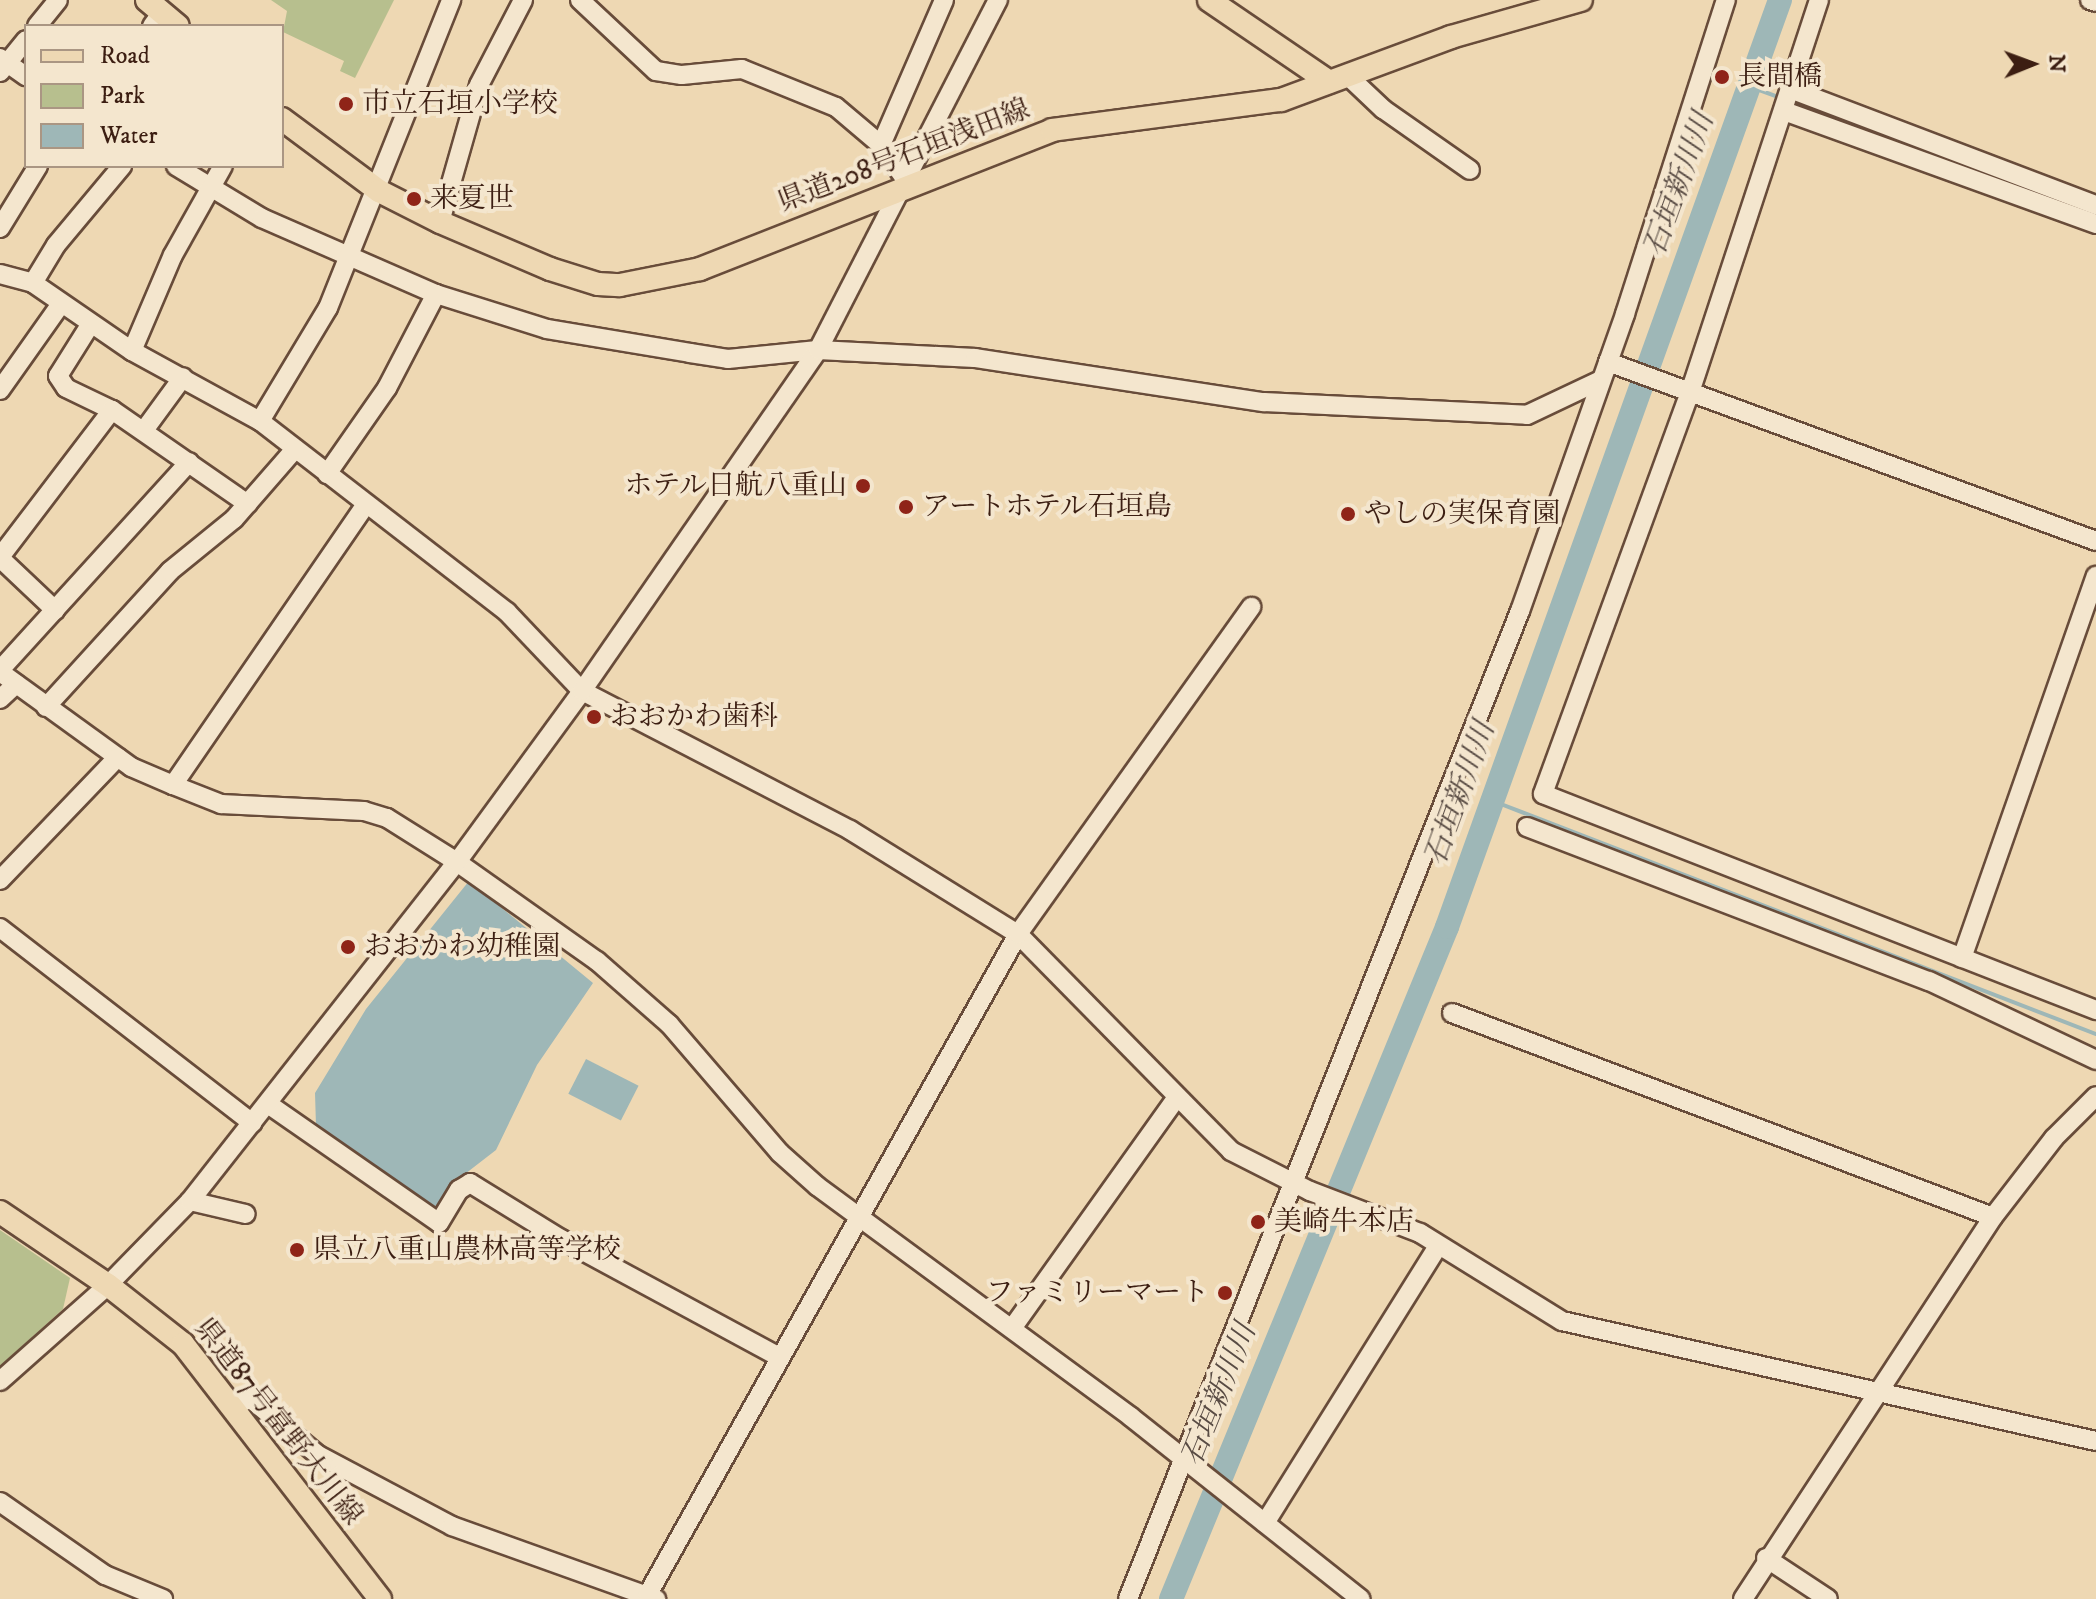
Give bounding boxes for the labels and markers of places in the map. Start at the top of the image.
place label: 長間橋 [1738,60,1822,94]
marker: 長間橋 [1713,68,1731,86]
place label: 市立石垣小学校 [362,87,558,121]
marker: 市立石垣小学校 [337,95,355,113]
place label: 来夏世 [430,182,514,216]
marker: 来夏世 [405,190,423,208]
place label: ホテル日航八重山 [623,469,847,503]
marker: ホテル日航八重山 [854,477,872,495]
place label: アートホテル石垣島 [922,490,1173,524]
place label: やしの実保育園 [1364,497,1560,531]
marker: アートホテル石垣島 [897,498,915,516]
marker: やしの実保育園 [1339,505,1357,523]
place label: おおかわ歯科 [610,700,778,734]
marker: おおかわ歯科 [585,708,603,726]
place label: おおかわ幼稚園 [364,930,560,964]
marker: おおかわ幼稚園 [339,938,357,956]
place label: 美崎牛本店 [1274,1205,1414,1239]
marker: 美崎牛本店 [1249,1213,1267,1231]
place label: 県立八重山農林高等学校 [313,1233,621,1267]
marker: 県立八重山農林高等学校 [288,1241,306,1259]
place label: ファミリーマート [985,1276,1209,1310]
marker: ファミリーマート [1216,1284,1234,1302]

